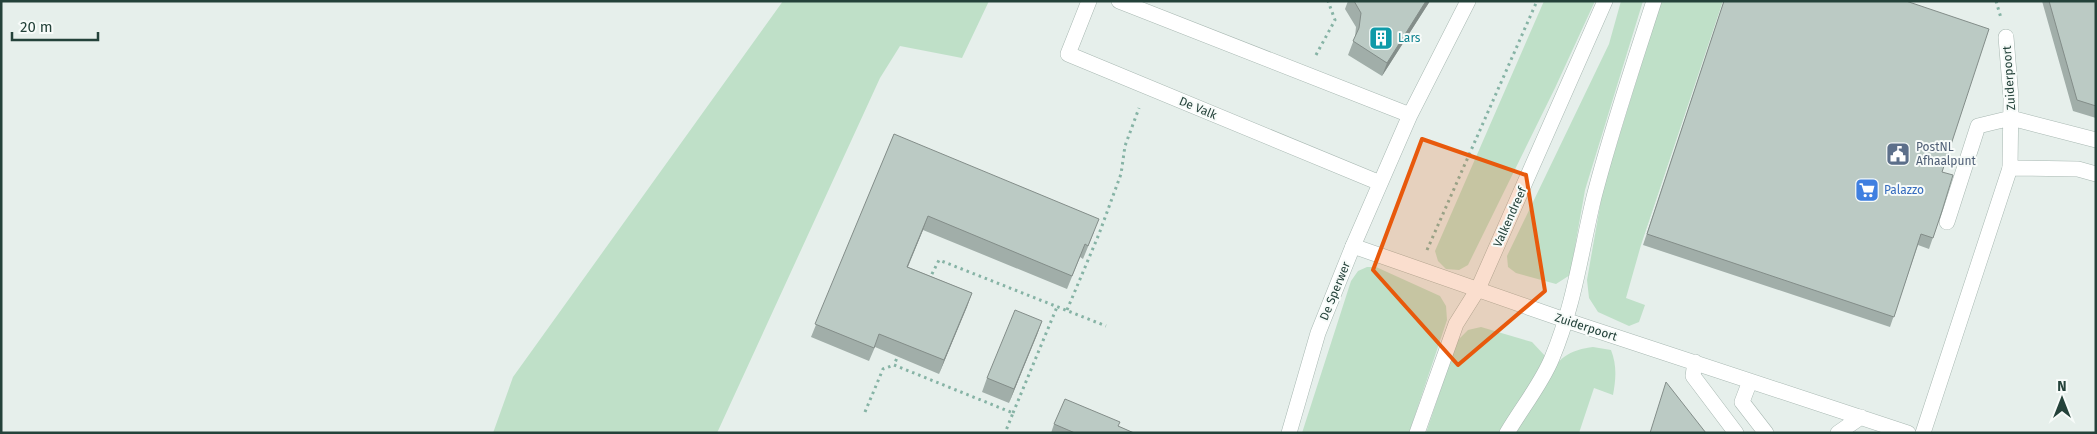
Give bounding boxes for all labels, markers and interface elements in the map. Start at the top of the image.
scale bar [12,10,99,42]
text: 20 m [20,18,53,36]
building icon: Lars [1368,25,1394,51]
place label: Lars [1398,31,1421,45]
street label: Zuiderpoort [2000,45,2018,111]
street label: De Valk [1177,94,1220,123]
place label: PostNL Afhaalpunt [1916,140,1976,168]
public building icon: PostNL Afhaalpunt [1885,141,1911,167]
supermarket icon: Palazzo [1854,177,1880,203]
place label: Palazzo [1884,183,1924,197]
street label: Valkendreef [1491,184,1530,249]
street label: De Sperwer [1317,259,1353,322]
street label: Zuiderpoort [1553,310,1620,344]
north arrow [2037,374,2087,424]
text: N [2057,378,2067,395]

